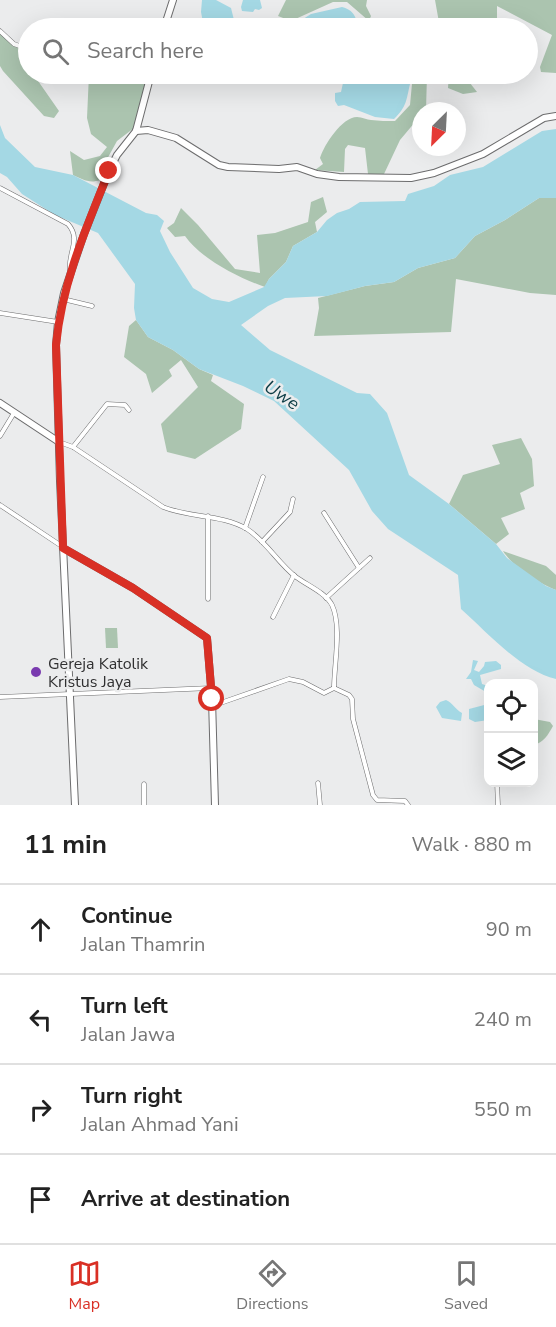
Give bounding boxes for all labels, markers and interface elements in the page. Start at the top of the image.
search box [18,18,538,84]
icon: search [39,35,72,68]
text: Search here [87,36,204,66]
north arrow [412,102,466,156]
route end [95,157,121,183]
water label: Uwe [260,375,305,416]
place label: Gereja Katolik Kristus Jaya [48,653,149,693]
marker: Gereja Katolik Kristus Jaya [29,665,43,679]
map controls [484,679,538,787]
button: locate [484,679,538,733]
route start [198,685,224,711]
button: layers [484,733,538,787]
text: 11 min [24,827,107,862]
text: Walk · 880 m [412,831,532,858]
text: Continue [81,901,172,931]
icon: ahead [24,913,57,946]
text: 90 m [486,916,532,943]
text: Jalan Thamrin [81,931,205,958]
text: Turn left [81,991,168,1021]
icon: left [24,1003,57,1036]
text: 240 m [474,1006,532,1033]
text: Jalan Jawa [81,1021,175,1048]
text: Turn right [81,1081,182,1111]
icon: right [24,1093,57,1126]
text: 550 m [474,1096,532,1123]
text: Jalan Ahmad Yani [81,1111,239,1138]
icon: arrive [24,1183,57,1216]
text: Arrive at destination [81,1184,290,1214]
tab: Map [68,1257,101,1315]
tab: Directions [236,1257,308,1315]
tab: Saved [444,1257,488,1315]

